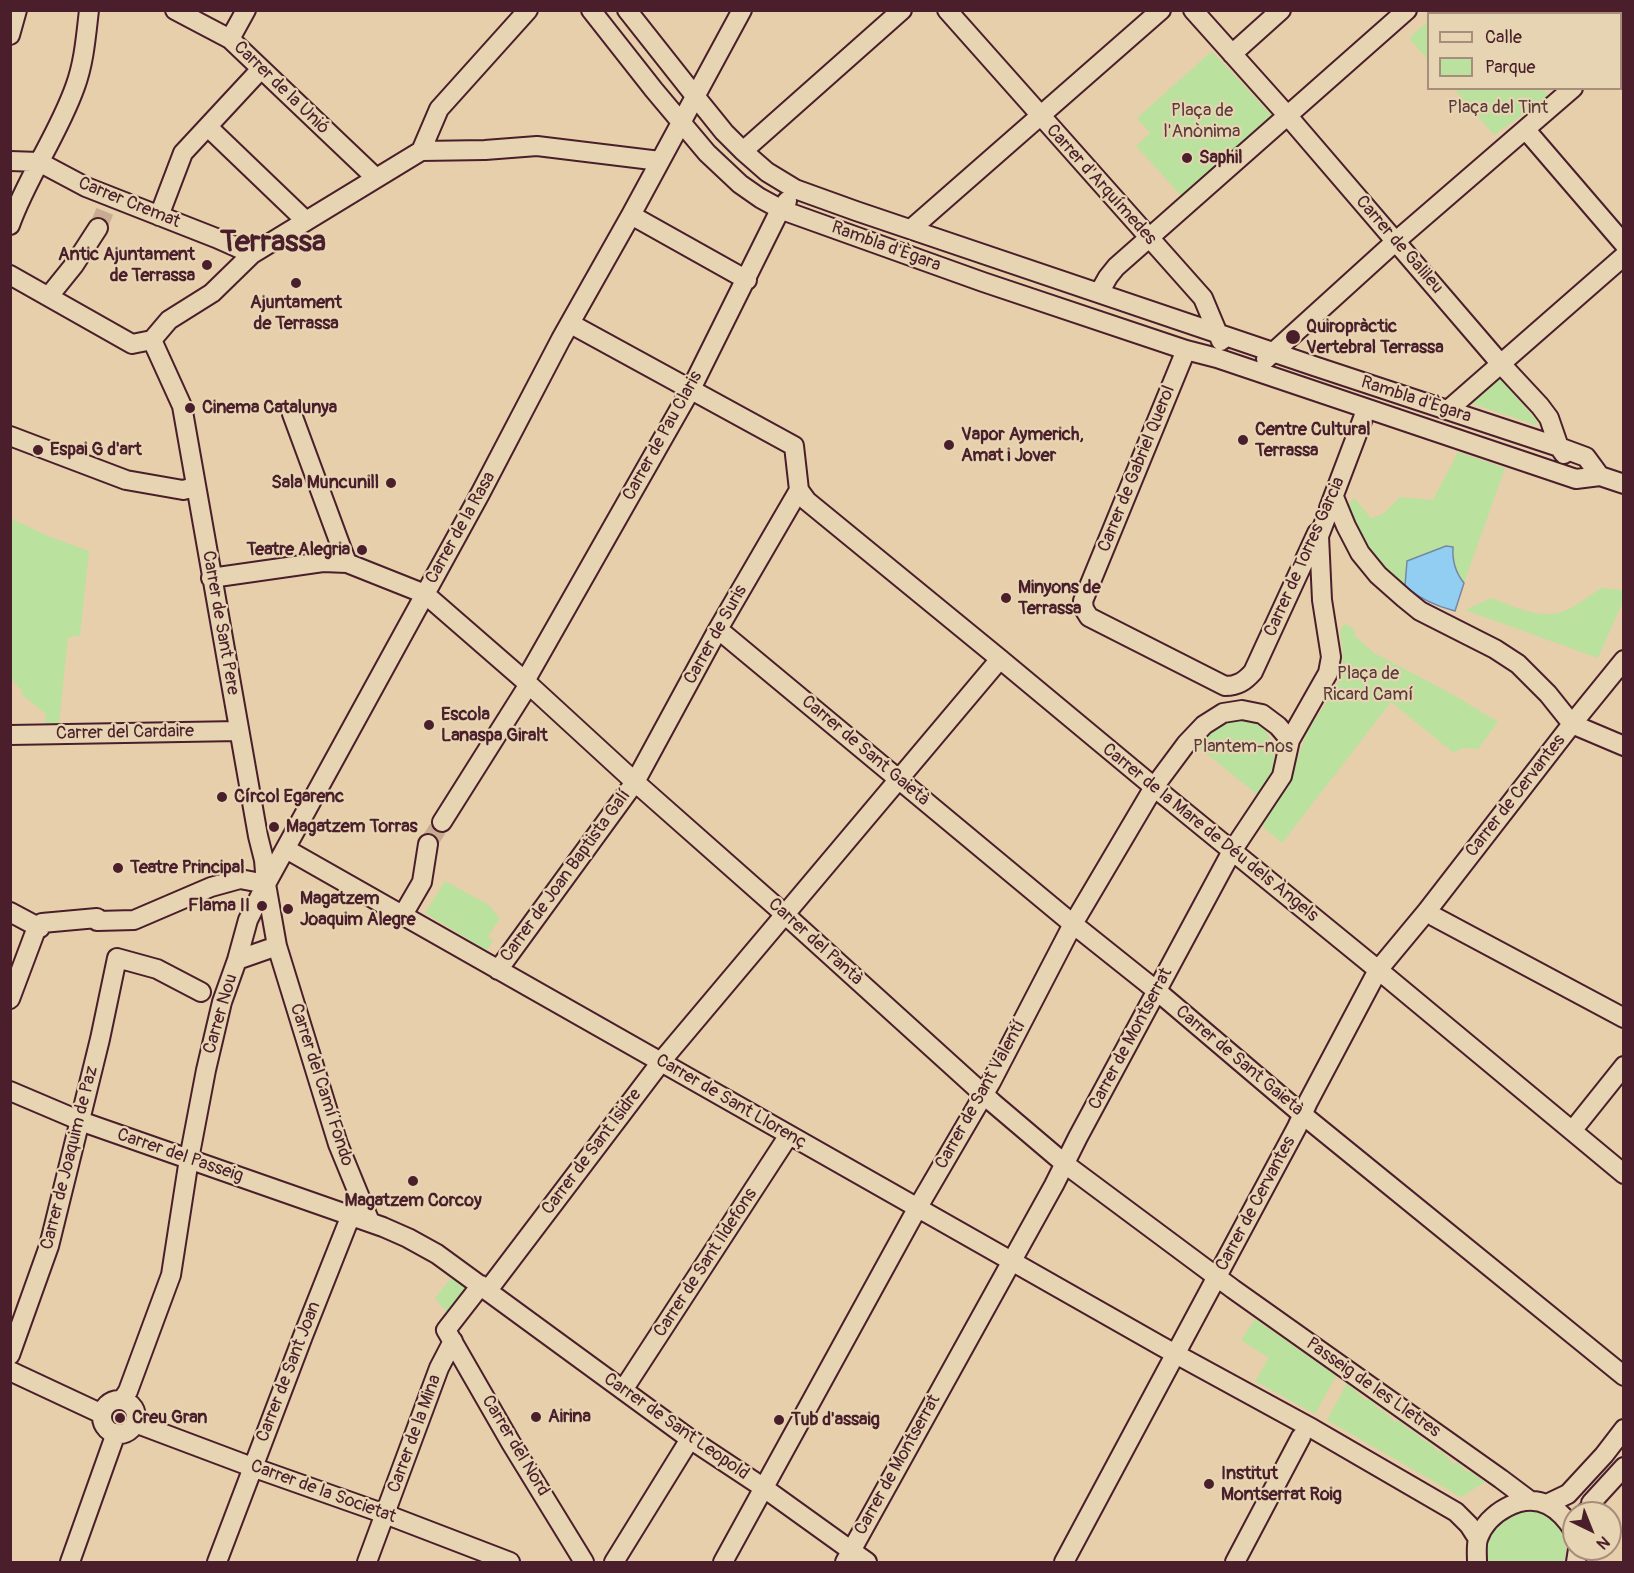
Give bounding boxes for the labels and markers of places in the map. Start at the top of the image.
place label: Saphil [1199,147,1242,169]
marker: Saphil [1180,151,1194,165]
place label: Antic Ajuntament de Terrassa [58,244,195,286]
marker: Antic Ajuntament de Terrassa [200,258,214,272]
marker: Ajuntament de Terrassa [289,276,303,290]
place label: Ajuntament de Terrassa [250,292,342,334]
place label: Quiropràctic Vertebral Terrassa [1306,316,1444,358]
marker: Quiropràctic Vertebral Terrassa [1284,328,1302,346]
place label: Cinema Catalunya [202,397,337,419]
marker: Cinema Catalunya [183,401,197,415]
place label: Centre Cultural Terrassa [1255,419,1371,462]
place label: Vapor Aymerich, Amat i Jover [961,424,1084,466]
marker: Centre Cultural Terrassa [1236,433,1250,447]
marker: Vapor Aymerich, Amat i Jover [942,438,956,452]
place label: Espai G d'art [50,439,142,461]
marker: Espai G d'art [31,443,45,457]
place label: Sala Muncunill [271,472,379,494]
marker: Sala Muncunill [384,476,398,490]
place label: Teatre Alegria [246,539,350,561]
marker: Teatre Alegria [355,543,369,557]
place label: Minyons de Terrassa [1018,577,1101,620]
marker: Minyons de Terrassa [999,591,1013,605]
place label: Escola Lanaspa Giralt [441,704,548,746]
marker: Escola Lanaspa Giralt [422,718,436,732]
place label: Círcol Egarenc [234,786,344,808]
marker: Círcol Egarenc [215,790,229,804]
place label: Magatzem Torras [286,816,418,838]
marker: Magatzem Torras [267,820,281,834]
place label: Teatre Principal [130,857,244,879]
marker: Teatre Principal [111,861,125,875]
place label: Magatzem Joaquim Alegre [300,888,416,930]
place label: Flama II [188,895,250,917]
marker: Flama II [255,899,269,913]
marker: Magatzem Joaquim Alegre [281,902,295,916]
marker: Magatzem Corcoy [406,1174,420,1188]
place label: Magatzem Corcoy [344,1190,482,1212]
place label: Airina [548,1406,591,1428]
place label: Creu Gran [132,1407,207,1429]
place label: Tub d'assaig [791,1409,880,1431]
marker: Airina [529,1410,543,1424]
marker: Creu Gran [113,1411,127,1425]
marker: Tub d'assaig [772,1413,786,1427]
place label: Institut Montserrat Roig [1221,1463,1342,1506]
marker: Institut Montserrat Roig [1202,1477,1216,1491]

